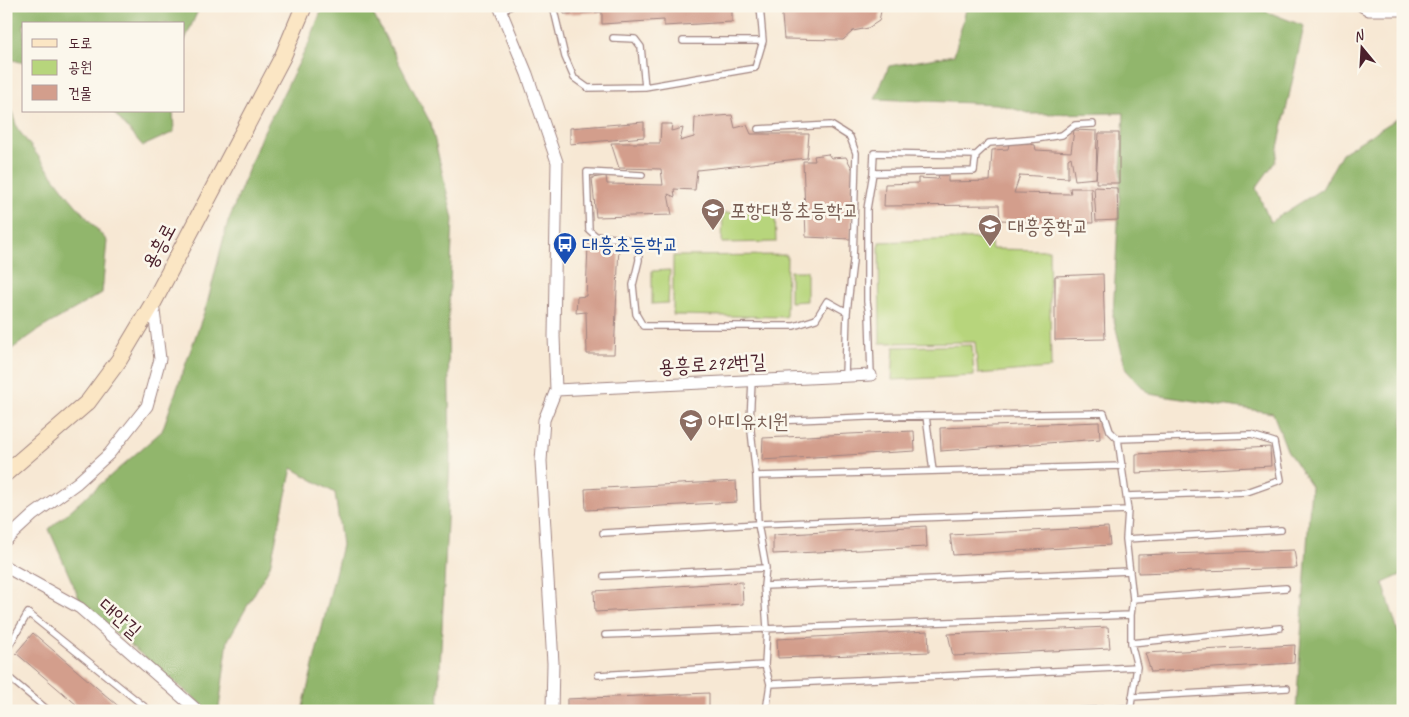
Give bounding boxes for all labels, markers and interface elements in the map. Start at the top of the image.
legend [22,22,185,112]
north arrow [1336,22,1386,72]
text: N [1351,26,1367,46]
text: 도로 [68,34,92,53]
text: 공원 [68,58,92,77]
text: 건물 [68,84,92,103]
school or university icon: 포항대흥초등학교 [700,197,726,231]
place label: 포항대흥초등학교 [730,198,859,223]
school or university icon: 대흥중학교 [977,213,1003,247]
place label: 대흥중학교 [1008,214,1088,239]
street label: 용흥로 [137,219,181,273]
bus stop icon: 대흥초등학교 [552,231,578,265]
place label: 대흥초등학교 [582,232,679,257]
street label: 용흥로292번길 [658,349,766,379]
school or university icon: 아띠유치원 [678,408,704,442]
place label: 아띠유치원 [708,409,788,434]
street label: 대안길 [94,593,146,643]

